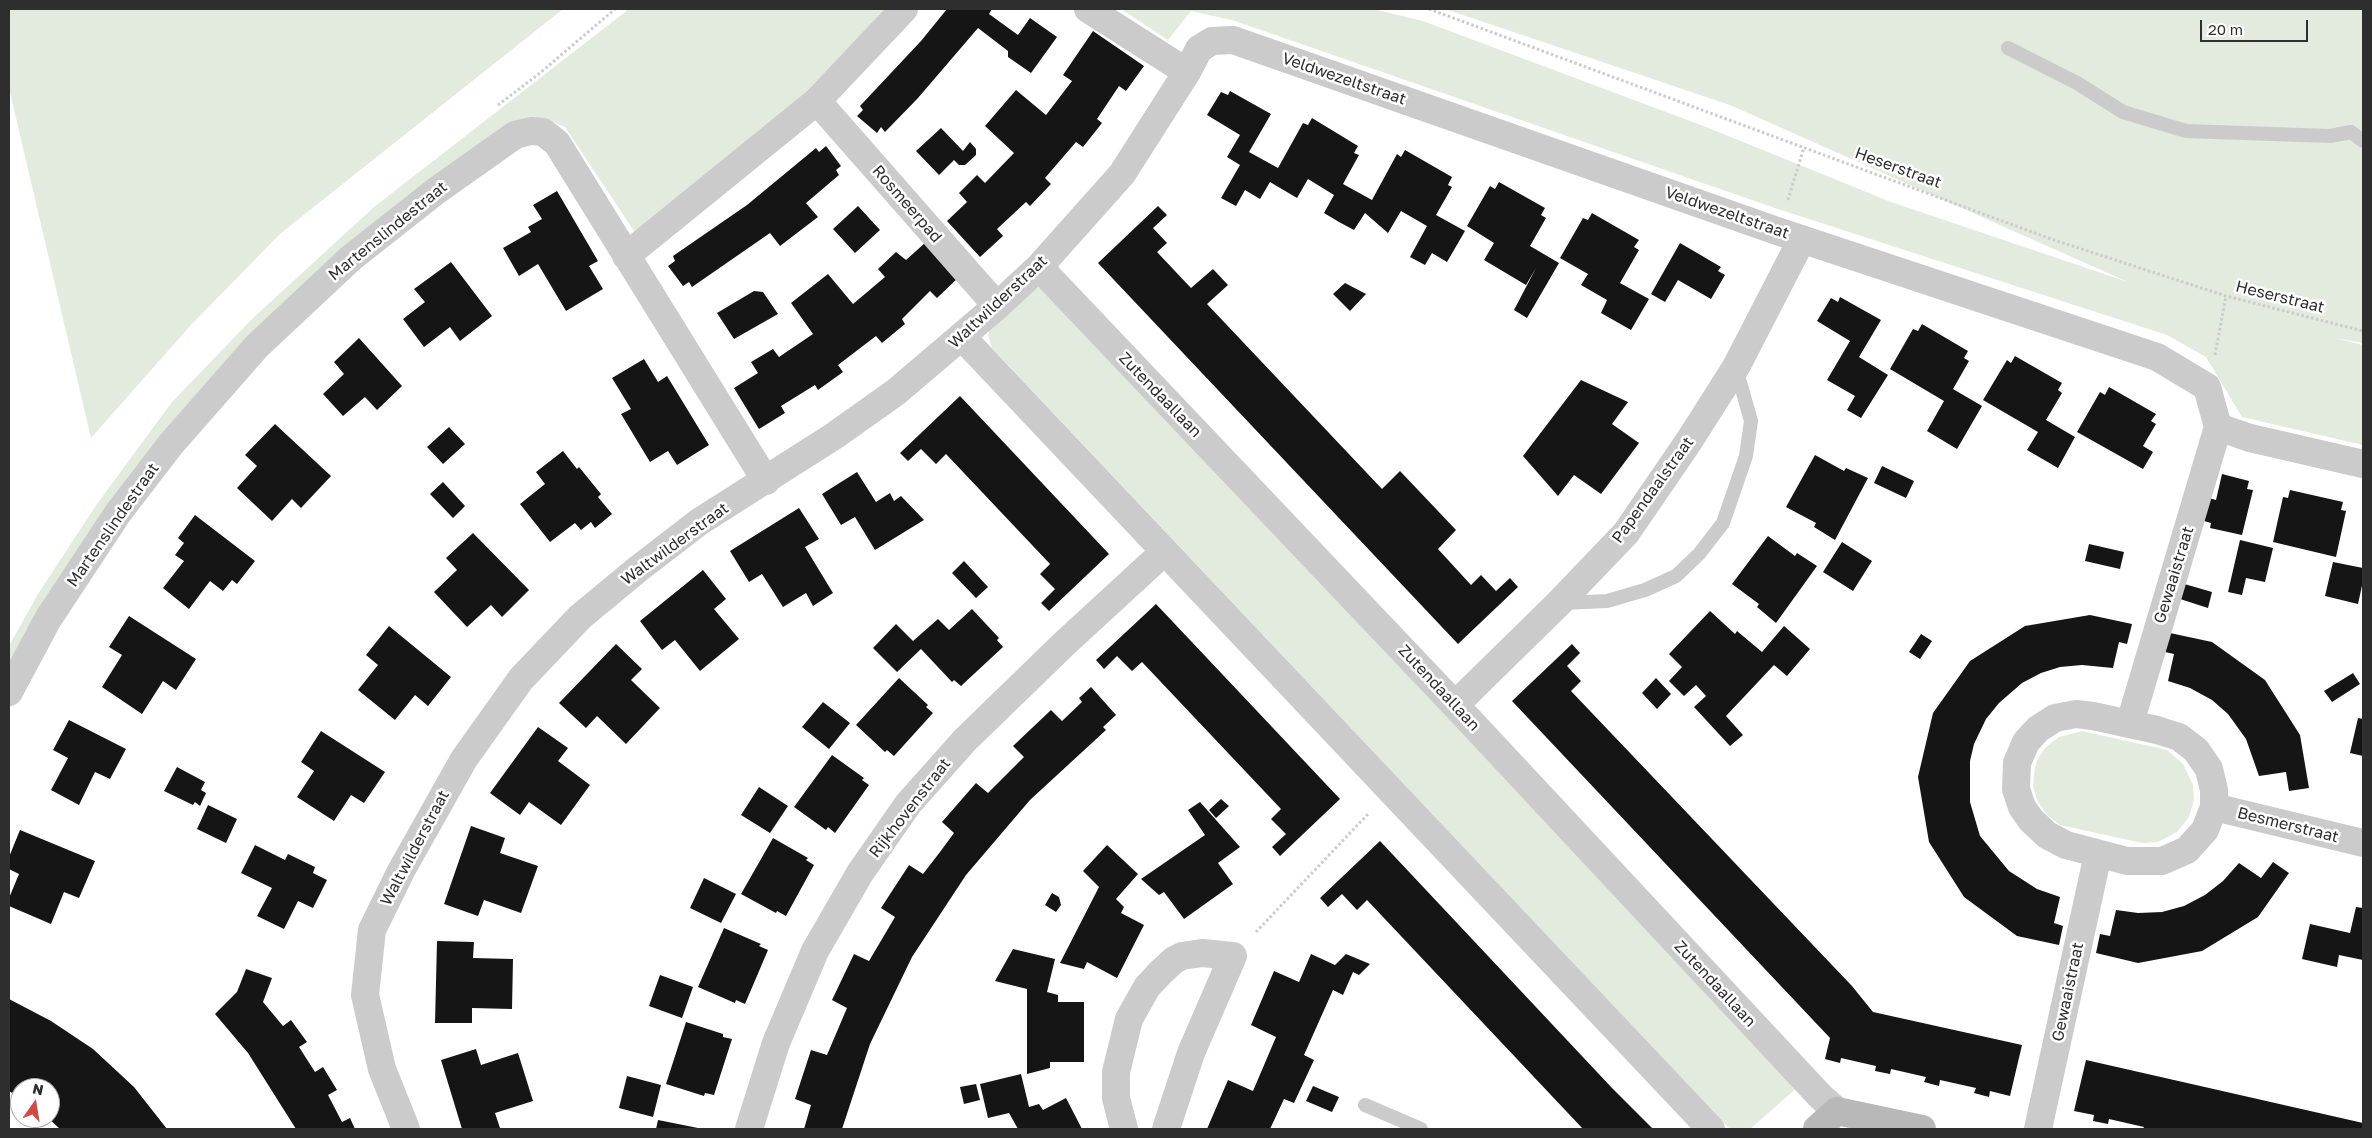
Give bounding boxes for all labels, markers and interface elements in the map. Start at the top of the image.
scale bar [2202,10,2310,42]
text: 20 m [2208,20,2243,38]
street label: Veldwezeltstraat [1279,49,1409,109]
street label: Heserstraat [1852,143,1944,193]
street label: Rosmeerpad [868,161,946,247]
street label: Martenslindestraat [325,177,451,285]
street label: Veldwezeltstraat [1662,183,1792,243]
street label: Waltwilderstraat [945,251,1051,353]
street label: Heserstraat [2234,277,2326,317]
street label: Zutendaallaan [1115,349,1205,441]
street label: Papendaalstraat [1608,433,1698,547]
street label: Martenslindestraat [63,459,163,591]
street label: Waltwilderstraat [618,499,732,589]
street label: Gewaaistraat [2150,524,2198,626]
street label: Zutendaallaan [1394,641,1484,735]
street label: Rijkhovenstraat [865,755,955,861]
street label: Waltwilderstraat [376,787,454,909]
street label: Besmerstraat [2235,803,2341,847]
street label: Zutendaallaan [1670,937,1760,1031]
street label: Gewaaistraat [2048,941,2088,1043]
north arrow [10,1078,60,1128]
text: N [31,1079,45,1098]

